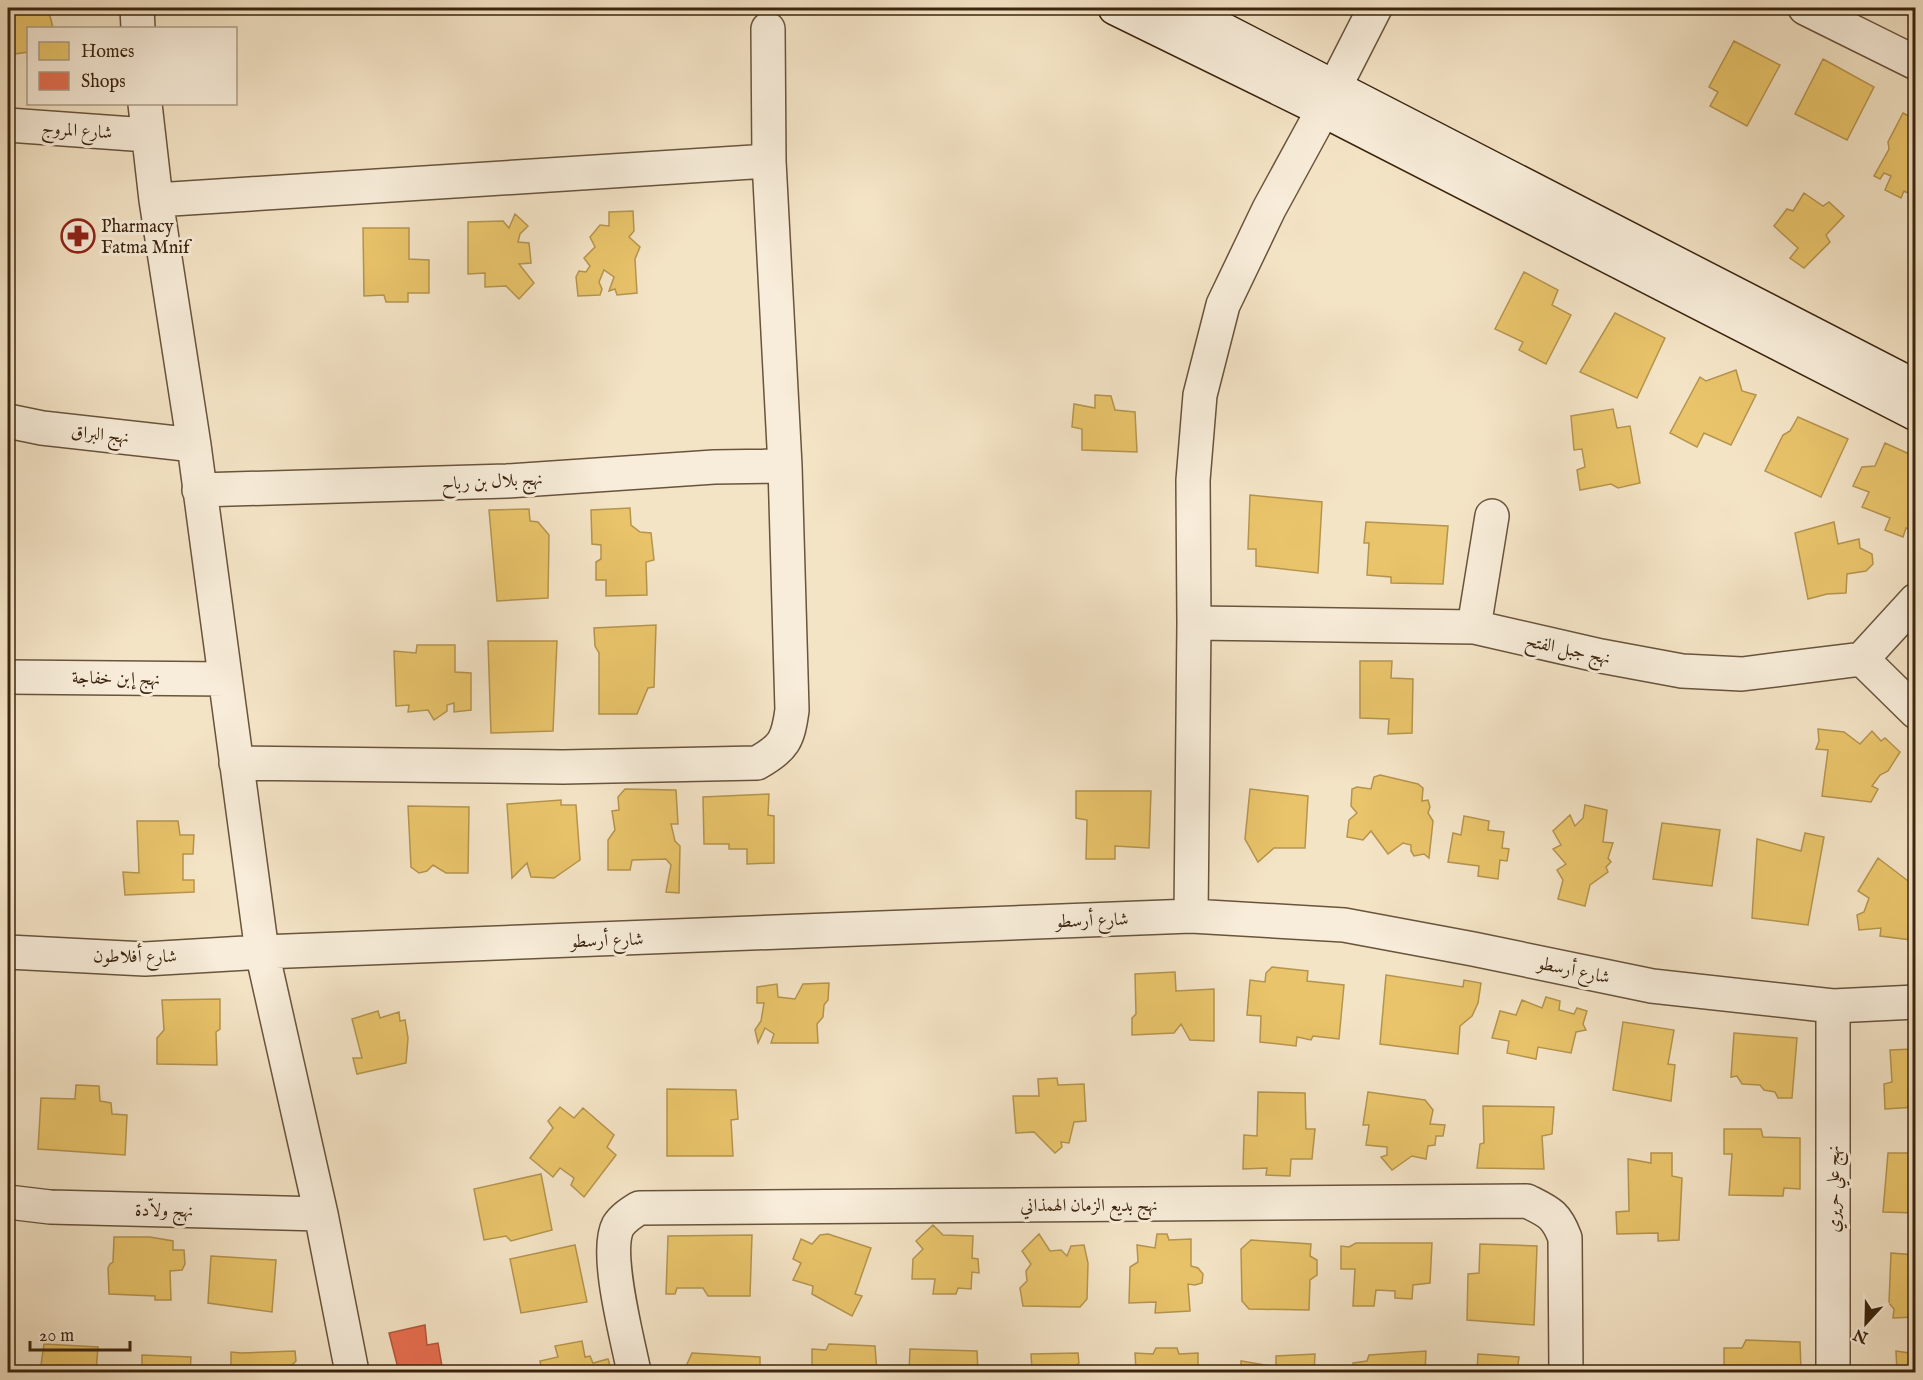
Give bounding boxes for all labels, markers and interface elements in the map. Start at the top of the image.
legend [27,27,237,105]
text: Homes [81,41,134,64]
text: Shops [81,71,126,94]
street label: شارع المروج [41,118,113,148]
place label: Pharmacy Fatma Mnif [101,216,193,260]
pharmacy icon: Pharmacy Fatma Mnif [60,218,96,254]
street label: نهج البراق [69,421,130,453]
street label: نهج بلال بن رباح [441,468,543,500]
street label: نهج جبل الفتح [1522,630,1612,674]
street label: نهج إبن خفاجة [72,667,160,695]
street label: شارع أرسطو [1053,906,1129,936]
street label: شارع أرسطو [568,926,644,956]
street label: شارع أفلاطون [93,943,177,971]
street label: شارع أرسطو [1533,949,1612,992]
street label: نهج علي حريري [1823,1145,1850,1233]
street label: نهج بديع الزمان الهمذاني [1020,1195,1158,1221]
street label: نهج ولاّدة [134,1197,193,1227]
north arrow [1836,1293,1896,1353]
scale bar [30,1314,130,1352]
text: N [1851,1323,1872,1347]
text: 20 m [39,1325,74,1348]

